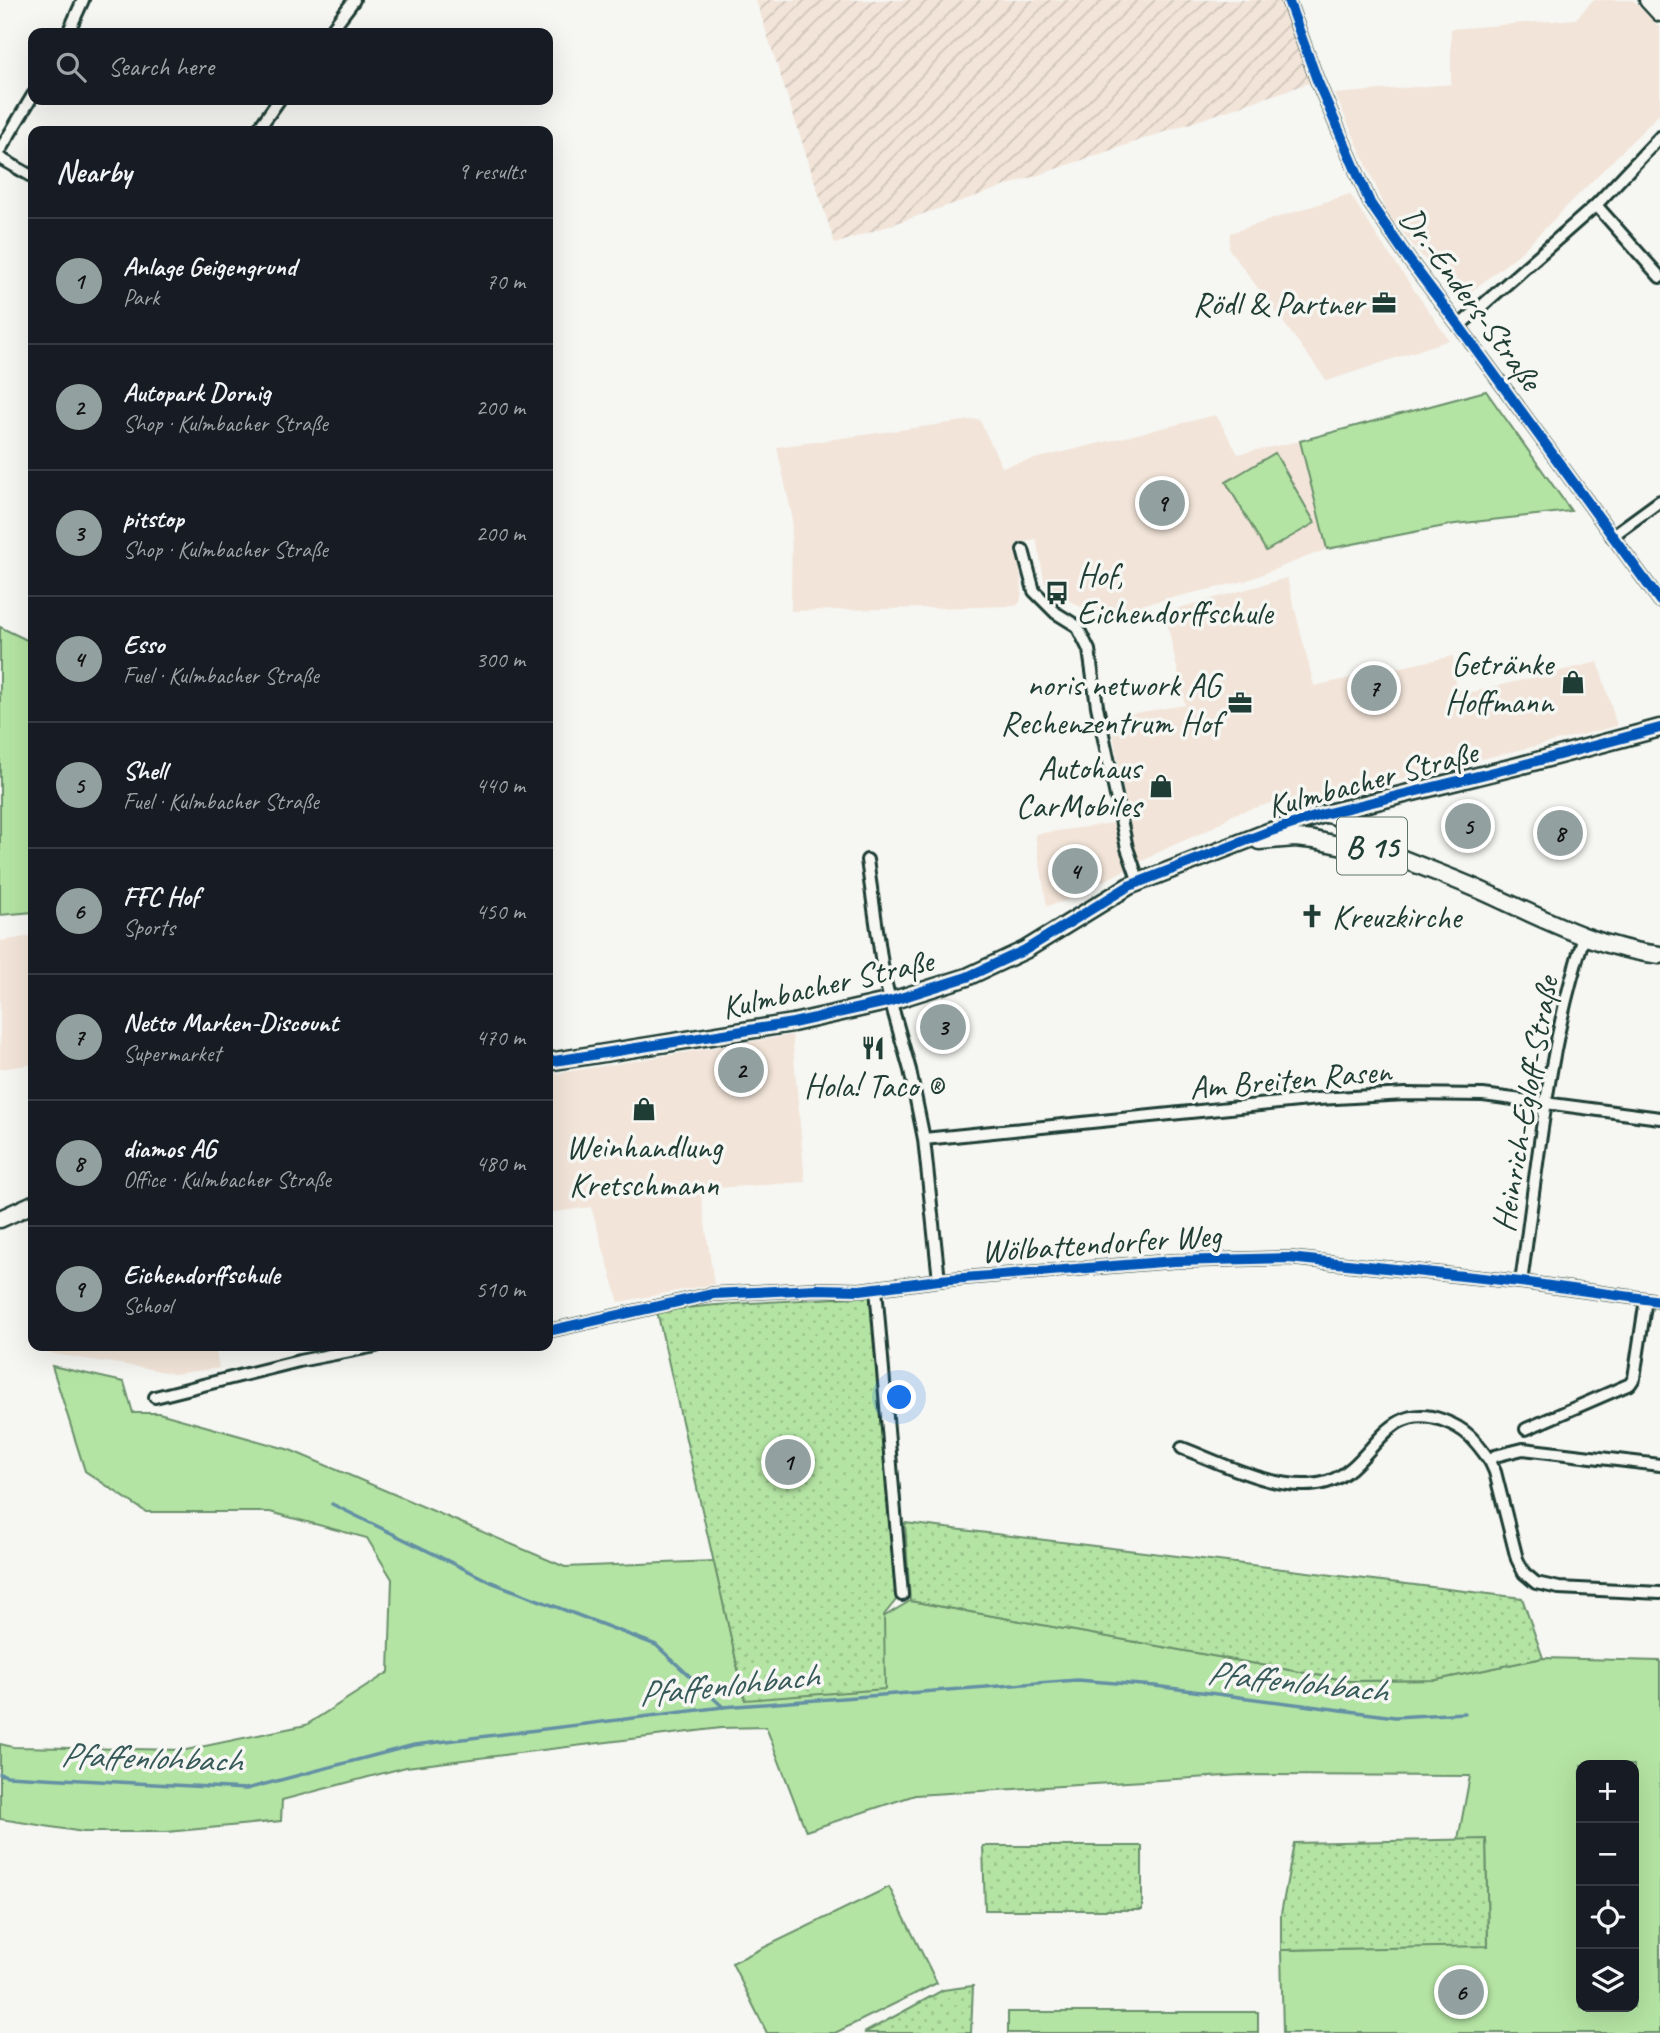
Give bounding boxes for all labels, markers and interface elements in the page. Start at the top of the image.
search box [28,28,553,105]
icon: search [52,48,90,86]
text: Search here [108,50,214,83]
text: Nearby [56,153,132,191]
text: 9 results [458,157,525,186]
street label: Dr.-Enders-Straße [1391,199,1553,400]
text: Anlage Geigengrund [123,250,296,283]
text: 1 [74,267,84,296]
text: 70 m [486,267,525,296]
text: Park [123,283,159,312]
place label: Rödl & Partner [1193,283,1367,325]
office icon: Rödl & Partner [1370,289,1398,317]
text: Autopark Dornig [123,376,271,409]
text: 2 [74,393,84,422]
text: 200 m [476,393,525,422]
text: Shop · Kulmbacher Straße [123,409,328,438]
pin: 9 [1139,477,1185,529]
text: pitstop [123,502,183,535]
text: 3 [74,519,84,548]
text: 200 m [476,519,525,548]
text: Shop · Kulmbacher Straße [123,535,328,564]
place label: Hof, Eichendorffschule [1077,554,1275,634]
bus stop icon: Hof, Eichendorffschule [1043,579,1071,607]
text: Esso [123,628,165,661]
place label: Getränke Hoffmann [1445,643,1555,723]
text: 4 [74,645,84,674]
text: 300 m [476,645,525,674]
text: Fuel · Kulmbacher Straße [123,661,319,690]
pin: 7 [1351,662,1397,714]
place label: noris network AG Rechenzentrum Hof [1001,664,1227,744]
shop icon: Getränke Hoffmann [1559,668,1587,696]
office icon: noris network AG Rechenzentrum Hof [1226,689,1254,717]
street label: Kulmbacher Straße [1263,730,1484,827]
place label: Autohaus CarMobiles [1016,747,1144,827]
text: Shell [123,754,167,787]
text: 5 [74,771,84,800]
text: 440 m [476,771,525,800]
shop icon: Autohaus CarMobiles [1147,772,1175,800]
text: Fuel · Kulmbacher Straße [123,787,319,816]
pin: 5 [1445,800,1491,852]
pin: 8 [1537,807,1583,859]
road number: B 15 [1337,818,1407,874]
pin: 4 [1052,845,1098,897]
text: FFC Hof [123,880,199,913]
place label: Kreuzkirche [1332,896,1463,938]
text: 6 [74,897,84,926]
text: 450 m [476,897,525,926]
church icon: Kreuzkirche [1298,902,1326,930]
text: Sports [123,913,175,942]
street label: Kulmbacher Straße [718,939,939,1029]
street label: Heinrich-Egloff-Straße [1482,971,1568,1235]
pin: 3 [920,1001,966,1053]
text: Netto Marken-Discount [123,1006,338,1039]
text: 7 [74,1023,84,1052]
text: 470 m [476,1023,525,1052]
restaurant icon: Hola! Taco ® [859,1034,887,1062]
text: Supermarket [123,1039,221,1068]
pin: 2 [718,1044,764,1096]
street label: Am Breiten Rasen [1188,1049,1395,1109]
place label: Hola! Taco ® [804,1065,946,1107]
shop icon: Weinhandlung Kretschmann [630,1095,658,1123]
place label: Weinhandlung Kretschmann [566,1126,724,1206]
text: diamos AG [123,1132,216,1165]
text: 8 [74,1149,84,1178]
text: 480 m [476,1149,525,1178]
text: Office · Kulmbacher Straße [123,1165,331,1194]
street label: Wölbattendorfer Weg [980,1214,1224,1272]
text: Eichendorffschule [123,1258,280,1291]
text: 9 [74,1275,84,1304]
text: 510 m [476,1275,525,1304]
text: School [123,1291,172,1320]
your location [882,1380,916,1414]
pin: 1 [765,1436,811,1488]
water label: Pfaffenlohbach [1205,1650,1392,1714]
water label: Pfaffenlohbach [636,1652,823,1716]
water label: Pfaffenlohbach [60,1732,245,1783]
map controls [1576,1760,1639,2012]
button: + [1576,1760,1639,1823]
button: − [1576,1823,1639,1886]
button: locate [1576,1886,1639,1949]
button: layers [1576,1949,1639,2012]
pin: 6 [1438,1966,1484,2018]

